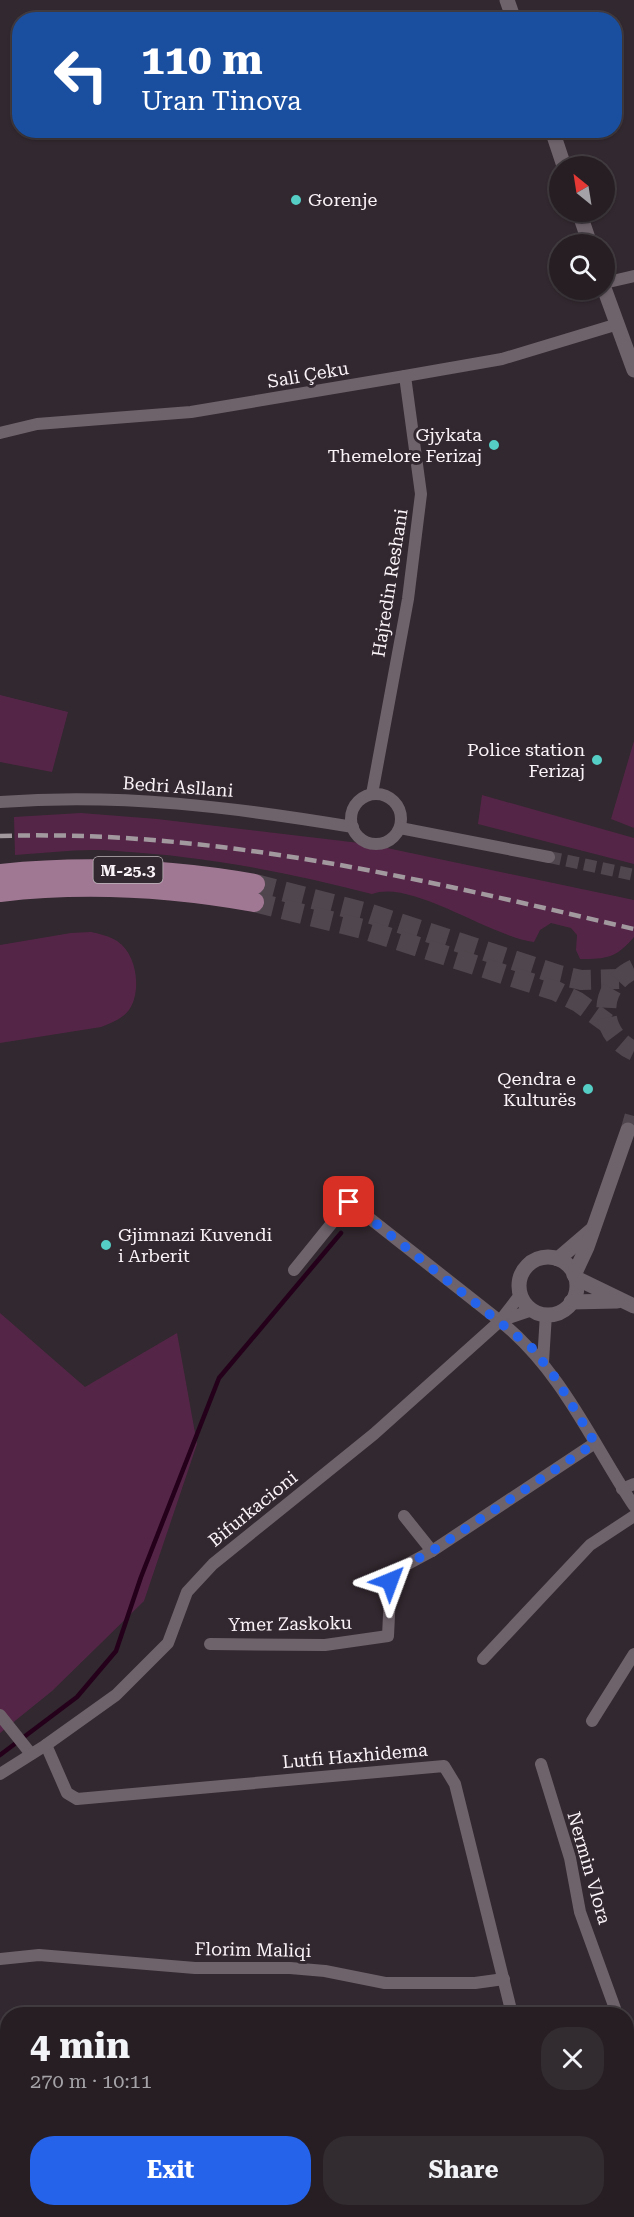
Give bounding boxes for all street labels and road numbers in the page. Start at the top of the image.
street label: Sali Çeku [266,357,350,392]
street label: Hajredin Reshani [367,507,412,659]
street label: Bedri Asllani [122,772,234,801]
road number: M-25.3 [94,857,162,883]
street label: Bifurkacioni [204,1466,301,1551]
street label: Ymer Zaskoku [228,1612,352,1635]
street label: Lutfi Haxhidema [281,1739,429,1772]
street label: Nermin Vlora [563,1809,616,1927]
street label: Florim Maliqi [194,1938,312,1961]

